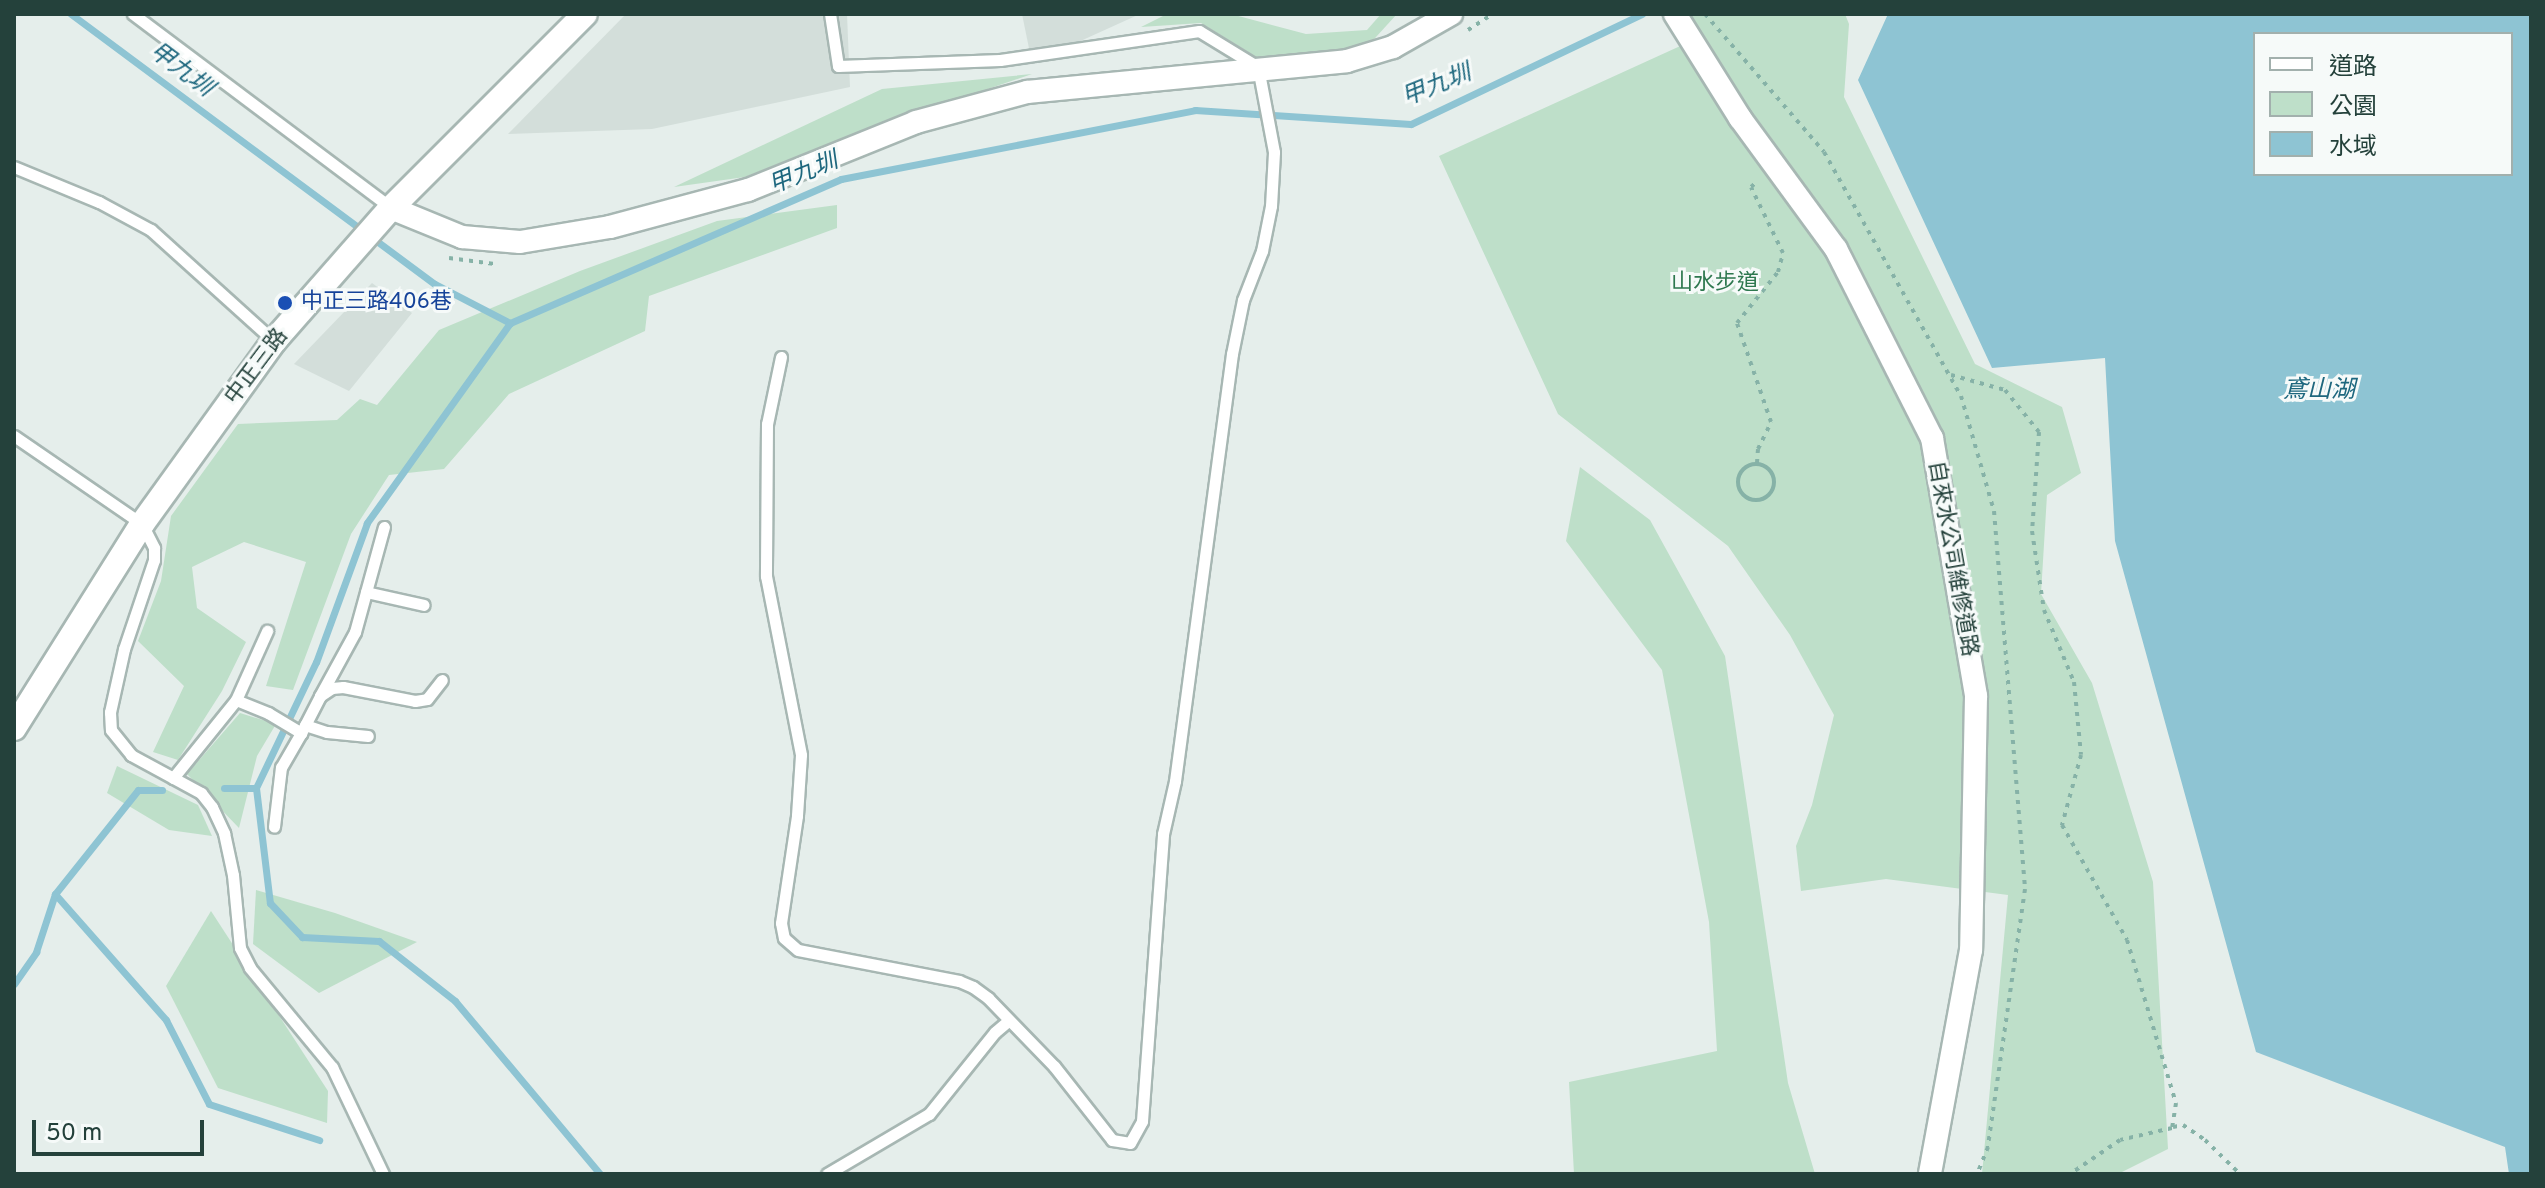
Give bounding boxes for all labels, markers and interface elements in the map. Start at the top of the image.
legend [2253,32,2513,176]
water label: 甲九圳 [143,38,217,104]
text: 道路 [2329,53,2377,83]
water label: 甲九圳 [1398,60,1476,114]
text: 公園 [2329,93,2377,123]
text: 水域 [2329,133,2377,163]
water label: 甲九圳 [765,148,843,202]
park label: 山水步道 [1671,271,1759,297]
place label: 中正三路406巷 [301,290,452,316]
marker: 中正三路406巷 [276,294,294,312]
street label: 中正三路 [220,324,294,410]
water label: 鳶山湖 [2283,378,2355,406]
street label: 自來水公司維修道路 [1922,459,1982,659]
scale bar [36,1104,208,1154]
text: 50 m [46,1119,102,1149]

